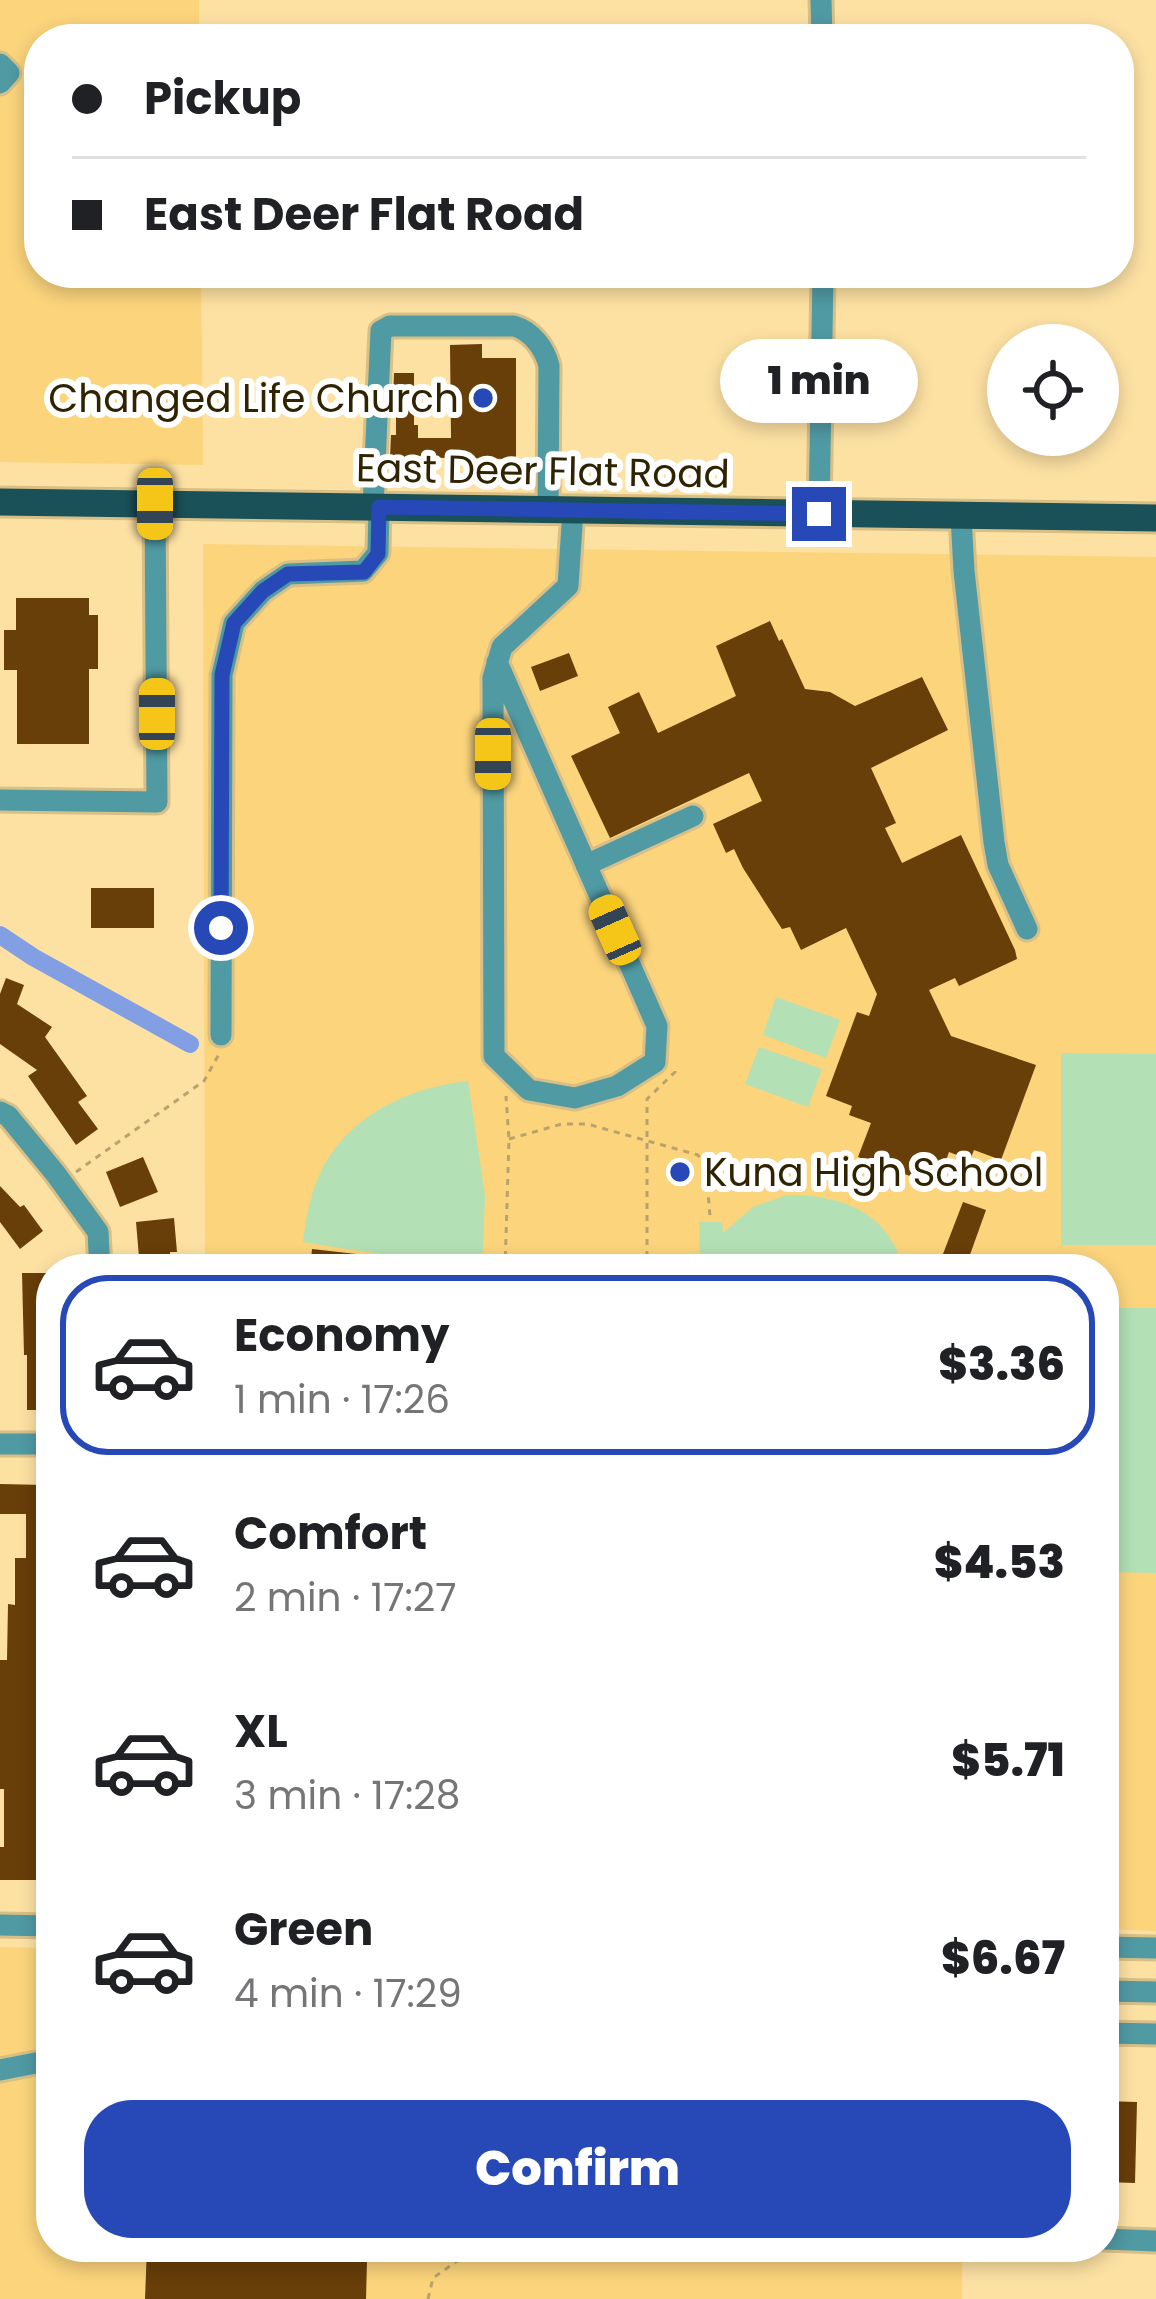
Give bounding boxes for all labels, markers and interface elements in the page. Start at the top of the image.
text: Pickup [144,67,301,130]
text: East Deer Flat Road [144,183,584,246]
map controls [987,324,1119,456]
button: locate [987,324,1119,456]
callout: 1 min [720,340,918,424]
text: 1 min [768,353,870,408]
place label: Changed Life Church [48,371,459,426]
marker: Changed Life Church [470,385,496,411]
street label: East Deer Flat Road [356,440,730,502]
car [137,468,173,540]
route end [792,487,846,541]
car [139,678,175,750]
car [475,718,511,790]
car [584,890,646,970]
route start [194,901,248,955]
place label: Kuna High School [704,1145,1043,1200]
marker: Kuna High School [667,1159,693,1185]
text: Economy [234,1304,449,1367]
icon: car [90,1311,198,1419]
text: $3.36 [938,1333,1065,1396]
text: 1 min · 17:26 [234,1372,450,1427]
text: Comfort [234,1502,427,1565]
icon: car [90,1509,198,1617]
text: $4.53 [934,1531,1065,1594]
text: 2 min · 17:27 [234,1570,456,1625]
text: XL [234,1700,288,1763]
icon: car [90,1707,198,1815]
text: $5.71 [951,1729,1065,1792]
text: 3 min · 17:28 [234,1768,460,1823]
text: Green [234,1898,373,1961]
icon: car [90,1905,198,2013]
text: $6.67 [941,1927,1065,1990]
text: 4 min · 17:29 [234,1966,462,2021]
button: Confirm [84,2100,1071,2238]

